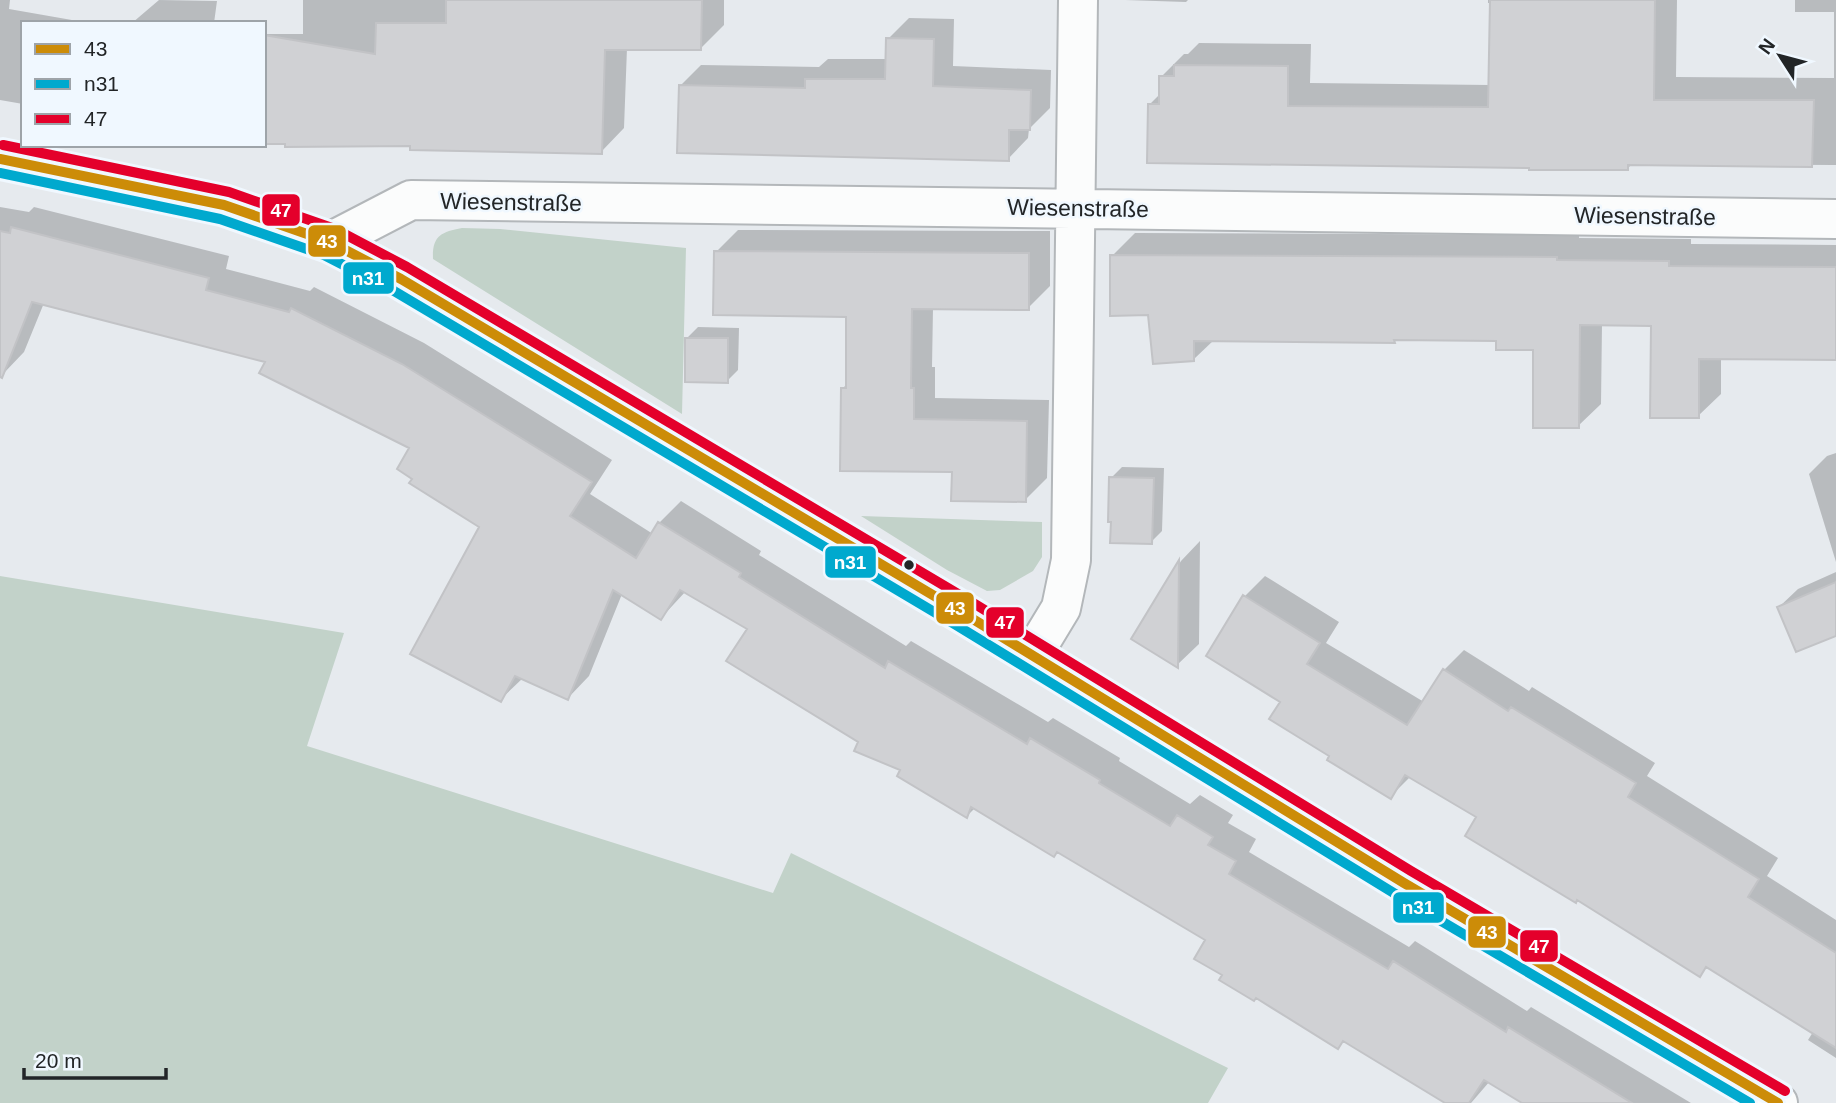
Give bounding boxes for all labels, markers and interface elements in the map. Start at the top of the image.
legend [21,21,266,147]
north arrow [1745,21,1815,91]
text: N [1754,35,1779,58]
text: 43 [84,37,107,60]
text: n31 [84,72,119,95]
text: 47 [84,107,107,130]
street label: Wiesenstraße [440,188,582,216]
line badge: 47 [261,193,301,227]
street label: Wiesenstraße [1007,194,1149,222]
text: 47 [270,200,292,221]
street label: Wiesenstraße [1574,202,1716,230]
line badge: 43 [307,224,347,258]
text: 43 [316,231,338,252]
line badge: n31 [342,261,395,295]
text: n31 [352,268,385,289]
line badge: n31 [824,545,877,579]
text: n31 [834,552,867,573]
unlabelled marker [902,558,916,572]
line badge: 43 [935,591,975,625]
text: 43 [944,598,966,619]
line badge: 47 [985,606,1025,639]
text: 47 [994,612,1016,633]
line badge: n31 [1392,891,1445,924]
text: n31 [1402,897,1435,918]
line badge: 43 [1467,915,1507,949]
text: 43 [1476,922,1498,943]
line badge: 47 [1519,929,1559,963]
text: 47 [1528,936,1550,957]
scale bar [24,1036,166,1080]
text: 20 m [35,1049,82,1072]

